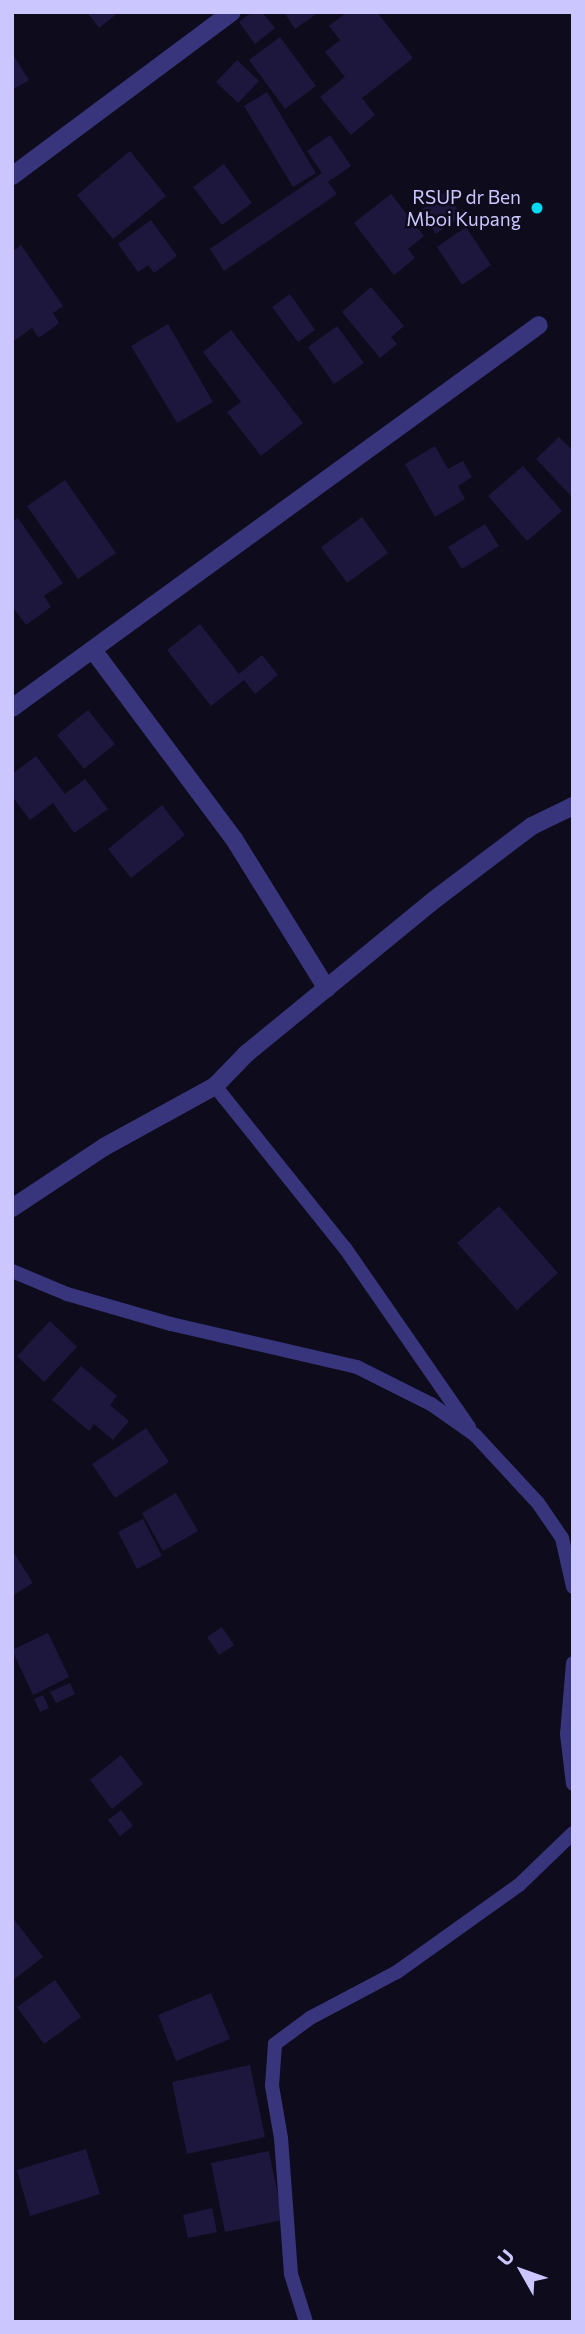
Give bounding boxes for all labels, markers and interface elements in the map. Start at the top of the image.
place label: RSUP dr Ben Mboi Kupang [406,186,521,230]
marker: RSUP dr Ben Mboi Kupang [527,198,547,218]
north arrow [487,2236,557,2306]
text: U [492,2244,519,2270]

